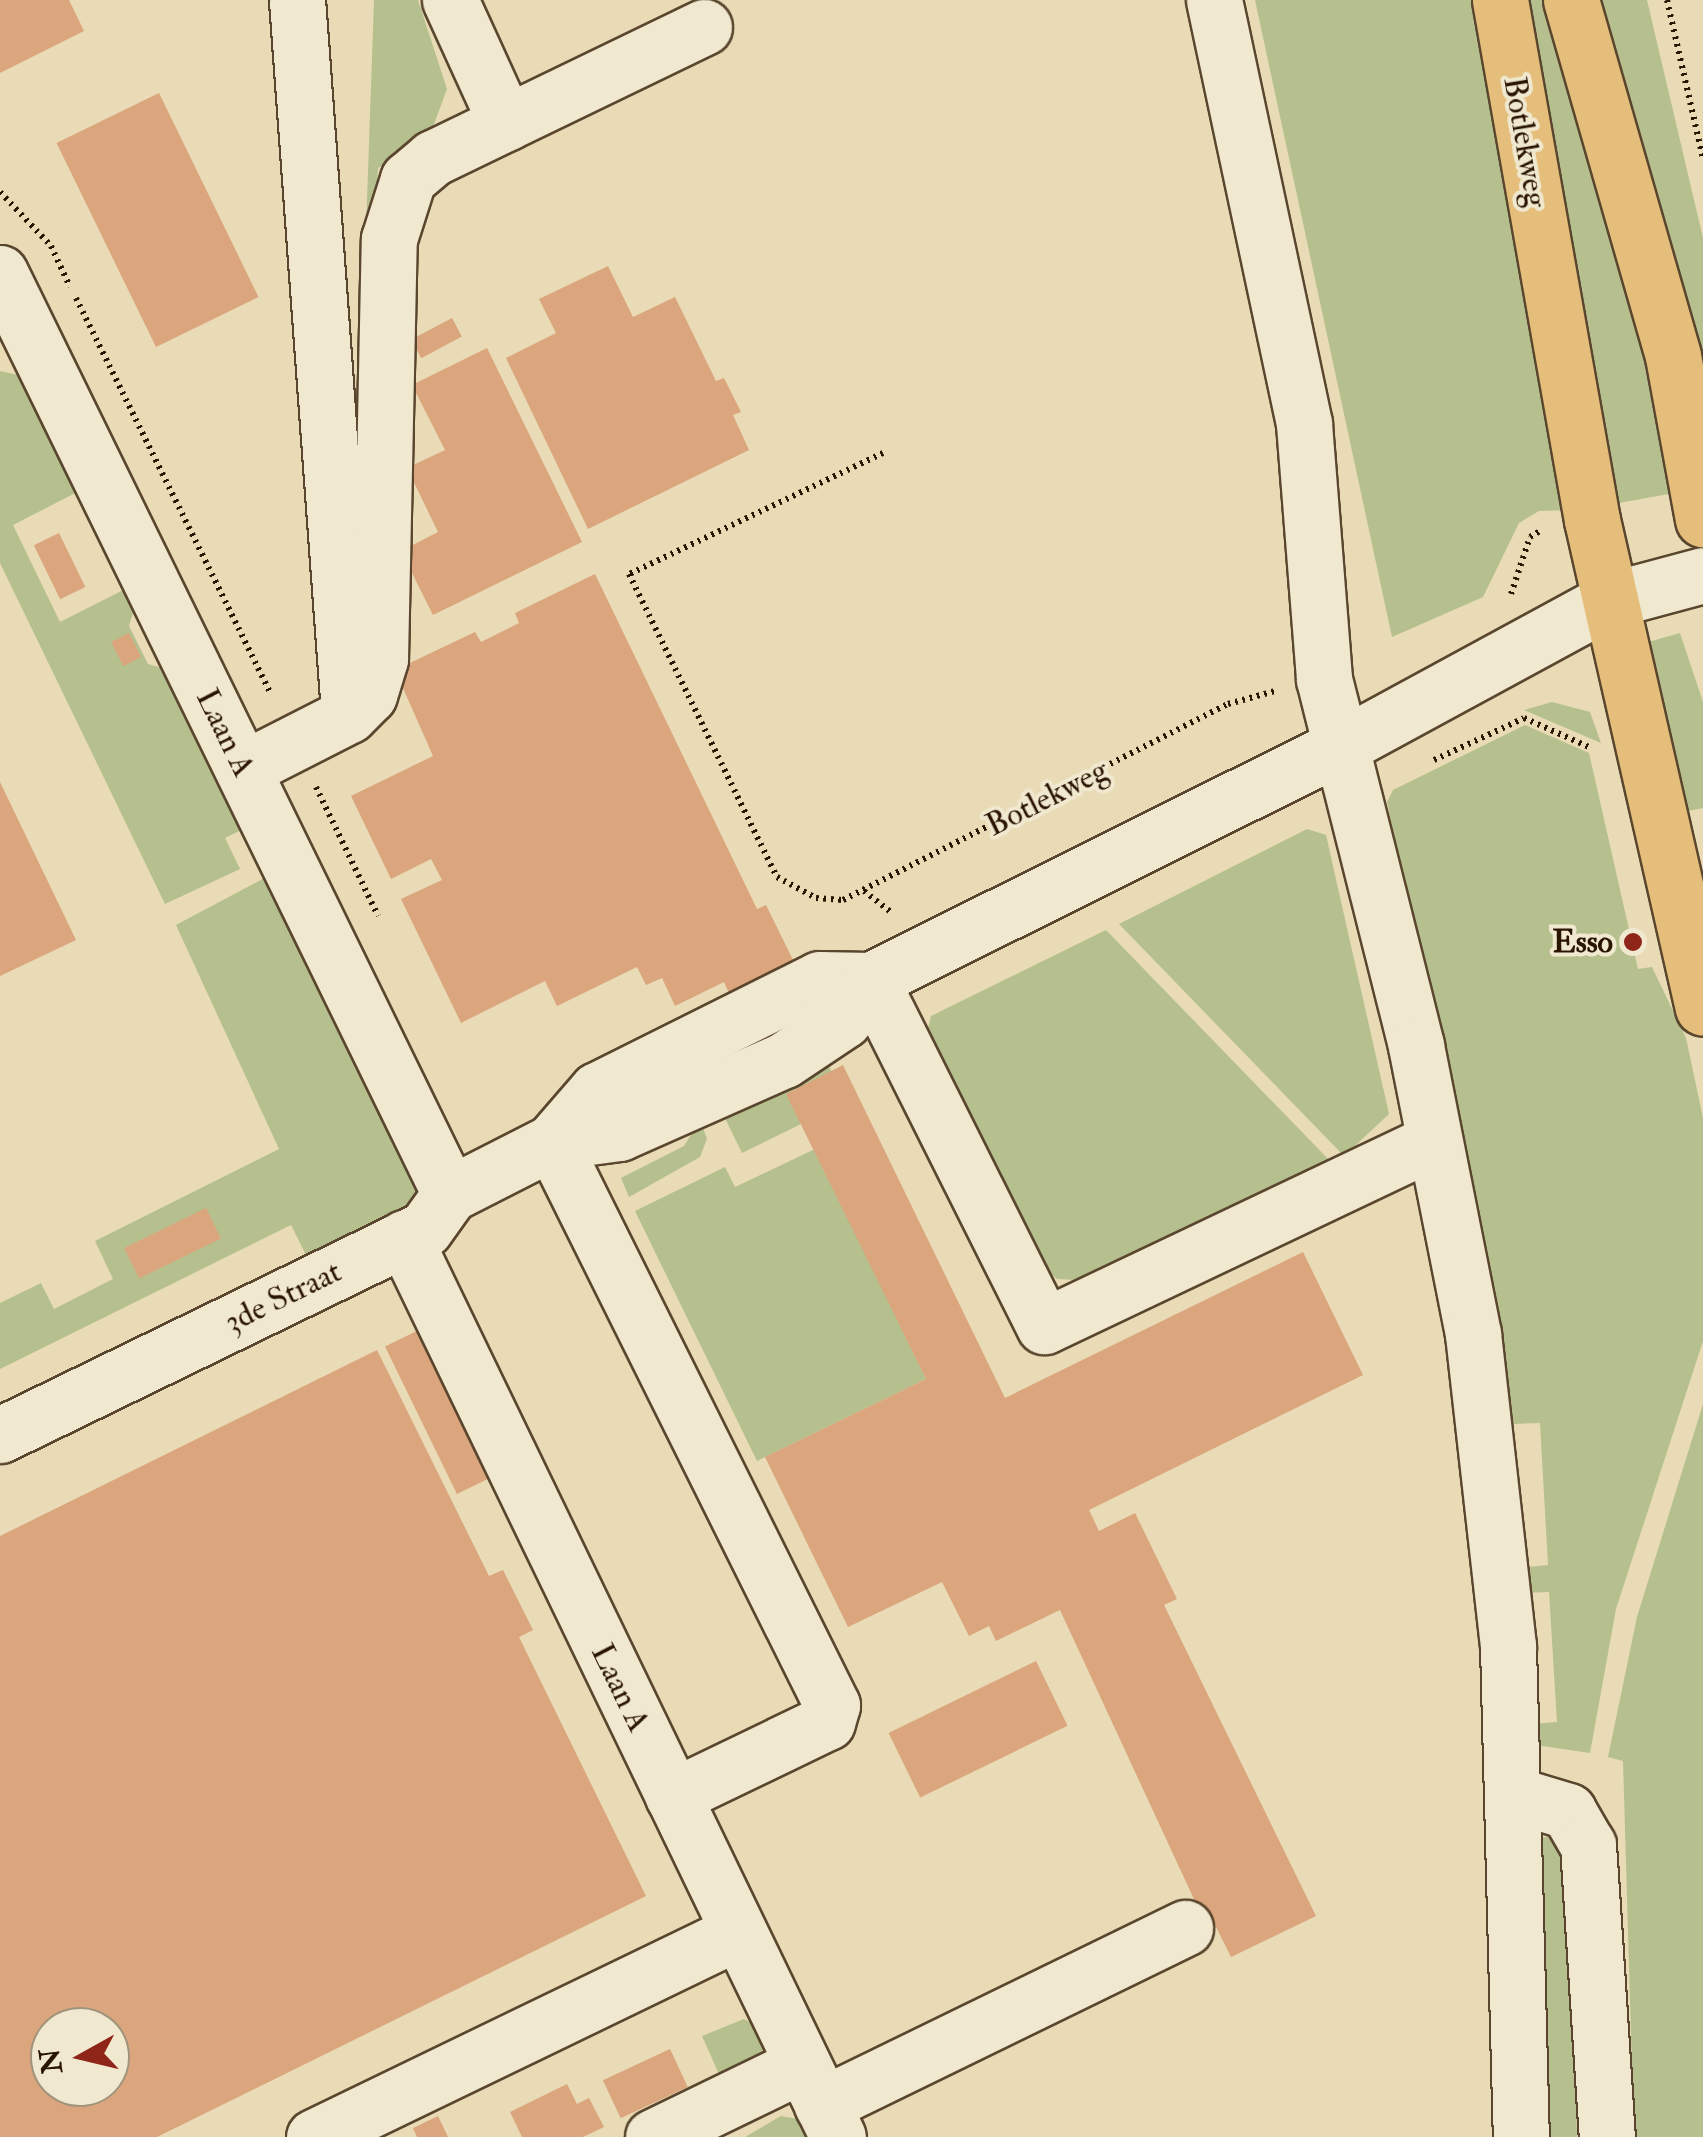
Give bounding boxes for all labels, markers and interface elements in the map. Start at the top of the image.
street label: Botlekweg [1495,74,1555,210]
street label: Laan A [187,683,263,783]
street label: Botlekweg [980,751,1114,845]
place label: Esso [1553,923,1613,961]
marker: Esso [1622,931,1644,953]
street label: 3de Straat [218,1252,348,1342]
street label: Laan A [582,1638,658,1738]
north arrow [30,2007,130,2107]
text: N [33,2046,71,2076]

